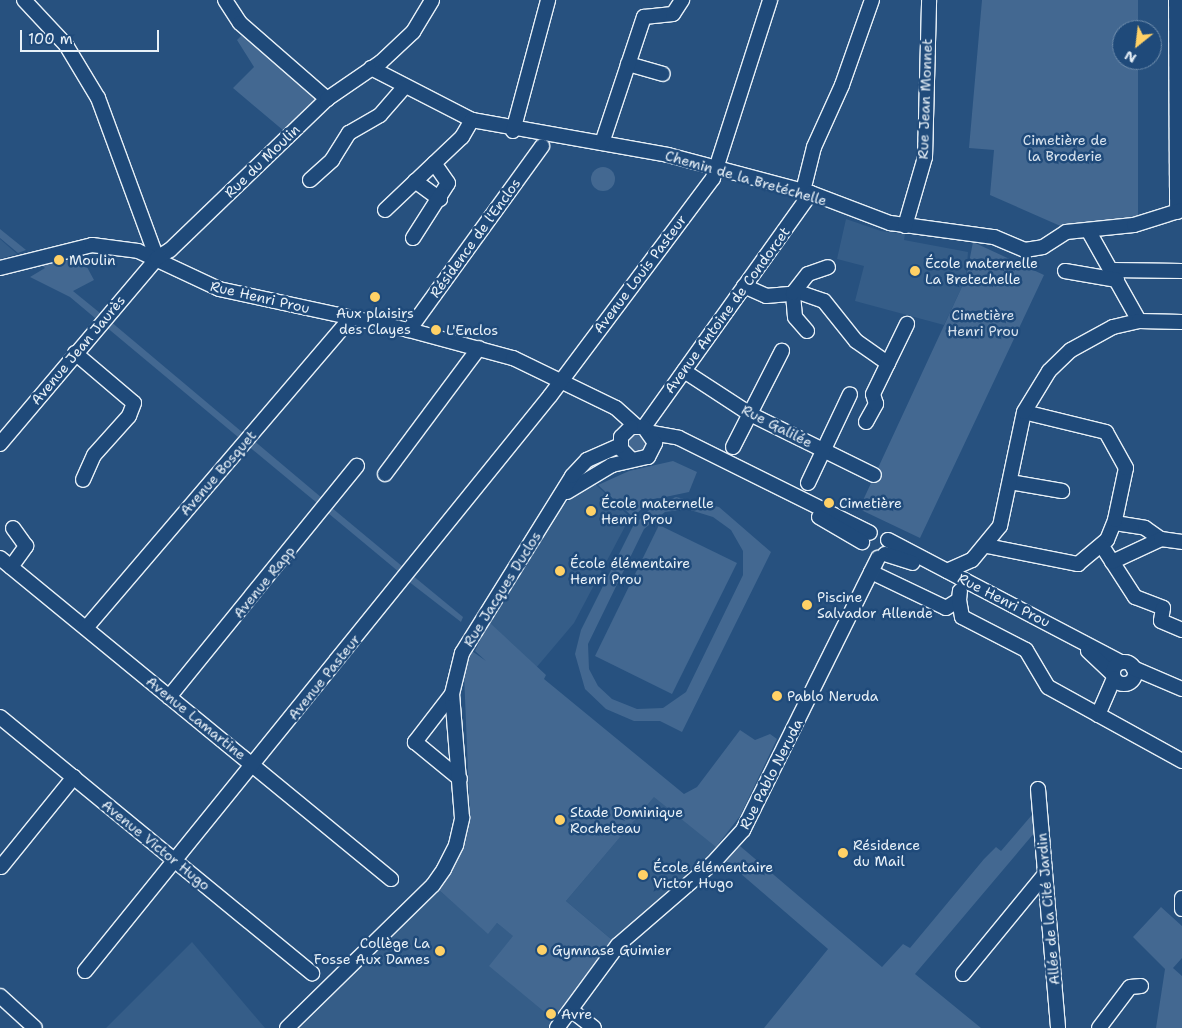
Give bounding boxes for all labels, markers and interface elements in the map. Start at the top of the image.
scale bar [22,20,161,52]
north arrow [1112,20,1162,70]
text: 100 m [28,29,73,49]
street label: Rue Jean Monnet [914,38,936,160]
text: N [1121,47,1139,68]
street label: Rue du Moulin [221,121,303,201]
park label: Cimetière de la Broderie [1023,132,1107,164]
street label: Chemin de la Bretéchelle [663,147,829,209]
street label: Résidence de l'Enclos [426,175,524,301]
street label: Avenue Louis Pasteur [590,211,690,337]
street label: Avenue Antoine de Condorcet [661,223,793,397]
place label: Moulin [69,252,115,268]
marker: Moulin [53,254,65,266]
place label: École maternelle La Bretechelle [925,255,1038,288]
marker: École maternelle La Bretechelle [909,265,921,277]
street label: Rue Henri Prou [209,277,311,317]
marker: Aux plaisirs des Clayes [369,291,381,303]
street label: Avenue Jean Jaurès [27,292,129,408]
place label: Aux plaisirs des Clayes [336,305,414,338]
park label: Cimetière Henri Prou [947,307,1019,340]
place label: L'Enclos [446,322,498,338]
marker: L'Enclos [430,324,442,336]
street label: Rue Galilée [739,401,815,451]
street label: Avenue Bosquet [176,427,260,519]
place label: École maternelle Henri Prou [601,495,714,528]
place label: Cimetière [839,495,902,511]
marker: Cimetière [823,497,835,509]
marker: École maternelle Henri Prou [585,505,597,517]
street label: Rue Jacques Duclos [460,528,544,650]
street label: Avenue Rapp [230,543,298,621]
place label: École élémentaire Henri Prou [570,555,690,588]
marker: École élémentaire Henri Prou [554,565,566,577]
street label: Rue Henri Prou [955,569,1053,631]
place label: Piscine Salvador Allende [817,589,933,622]
marker: Piscine Salvador Allende [801,599,813,611]
street label: Avenue Pasteur [284,631,364,723]
street label: Avenue Lamartine [143,673,249,763]
place label: Pablo Neruda [787,688,879,704]
marker: Pablo Neruda [771,690,783,702]
street label: Rue Pablo Neruda [736,716,806,832]
street label: Avenue Victor Hugo [98,796,214,894]
place label: Stade Dominique Rocheteau [570,804,683,836]
marker: Stade Dominique Rocheteau [554,814,566,826]
street label: Allée de la Cité Jardin [1033,832,1063,986]
place label: Résidence du Mail [853,837,920,870]
marker: Résidence du Mail [837,847,849,859]
place label: École élémentaire Victor Hugo [653,859,773,892]
marker: École élémentaire Victor Hugo [637,869,649,881]
place label: Collège La Fosse Aux Dames [314,935,430,968]
place label: Gymnase Guimier [552,942,672,958]
marker: Gymnase Guimier [536,944,548,956]
marker: Collège La Fosse Aux Dames [434,945,446,957]
place label: Avre [561,1006,592,1022]
marker: Avre [545,1008,557,1020]

